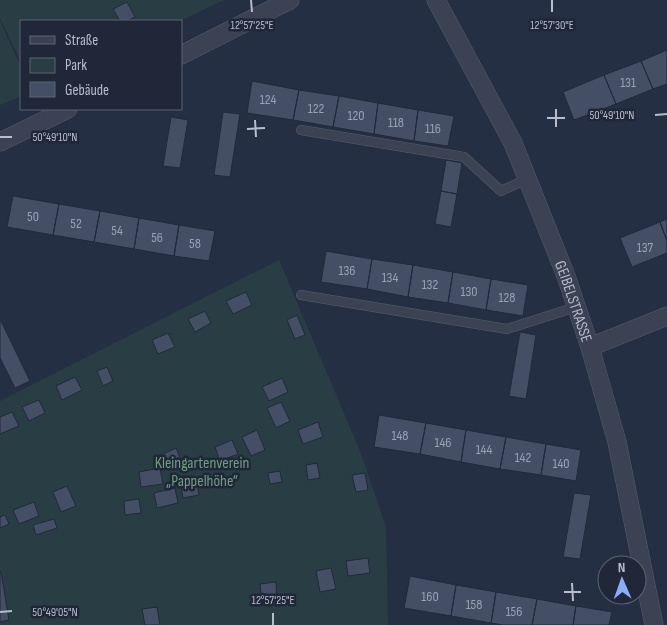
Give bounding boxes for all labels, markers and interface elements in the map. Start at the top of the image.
text: 12°57'25"E [231,18,273,33]
text: 12°57'30"E [530,18,574,33]
legend [20,20,182,110]
text: Straße [65,31,98,50]
text: Park [65,56,87,75]
house number: 131 [620,74,636,91]
text: Gebäude [65,81,109,100]
house number: 124 [260,91,276,108]
house number: 122 [308,100,325,117]
house number: 120 [347,107,365,124]
text: 50°49'10"N [590,108,634,123]
house number: 118 [388,114,404,131]
house number: 116 [425,120,441,137]
text: 50°49'10"N [33,130,77,145]
house number: 50 [27,208,39,225]
house number: 52 [70,215,82,232]
house number: 54 [111,222,123,239]
house number: 56 [151,229,163,246]
house number: 58 [189,235,201,252]
house number: 137 [637,239,654,256]
street label: GEIBELSTRASSE [550,258,596,345]
house number: 136 [339,262,355,279]
house number: 134 [382,269,398,286]
house number: 132 [422,276,438,293]
house number: 130 [460,283,478,300]
house number: 128 [499,289,515,306]
house number: 148 [392,427,408,444]
house number: 146 [435,434,451,451]
house number: 144 [476,441,492,458]
house number: 142 [515,449,532,466]
park label: Kleingartenverein „Pappelhöhe“ [155,454,249,491]
house number: 140 [553,455,570,472]
north arrow [597,555,647,605]
text: N [618,559,626,576]
house number: 160 [421,588,439,605]
text: 12°57'25"E [252,593,294,608]
house number: 158 [466,596,482,613]
house number: 156 [506,603,522,620]
text: 50°49'05"N [32,605,78,620]

